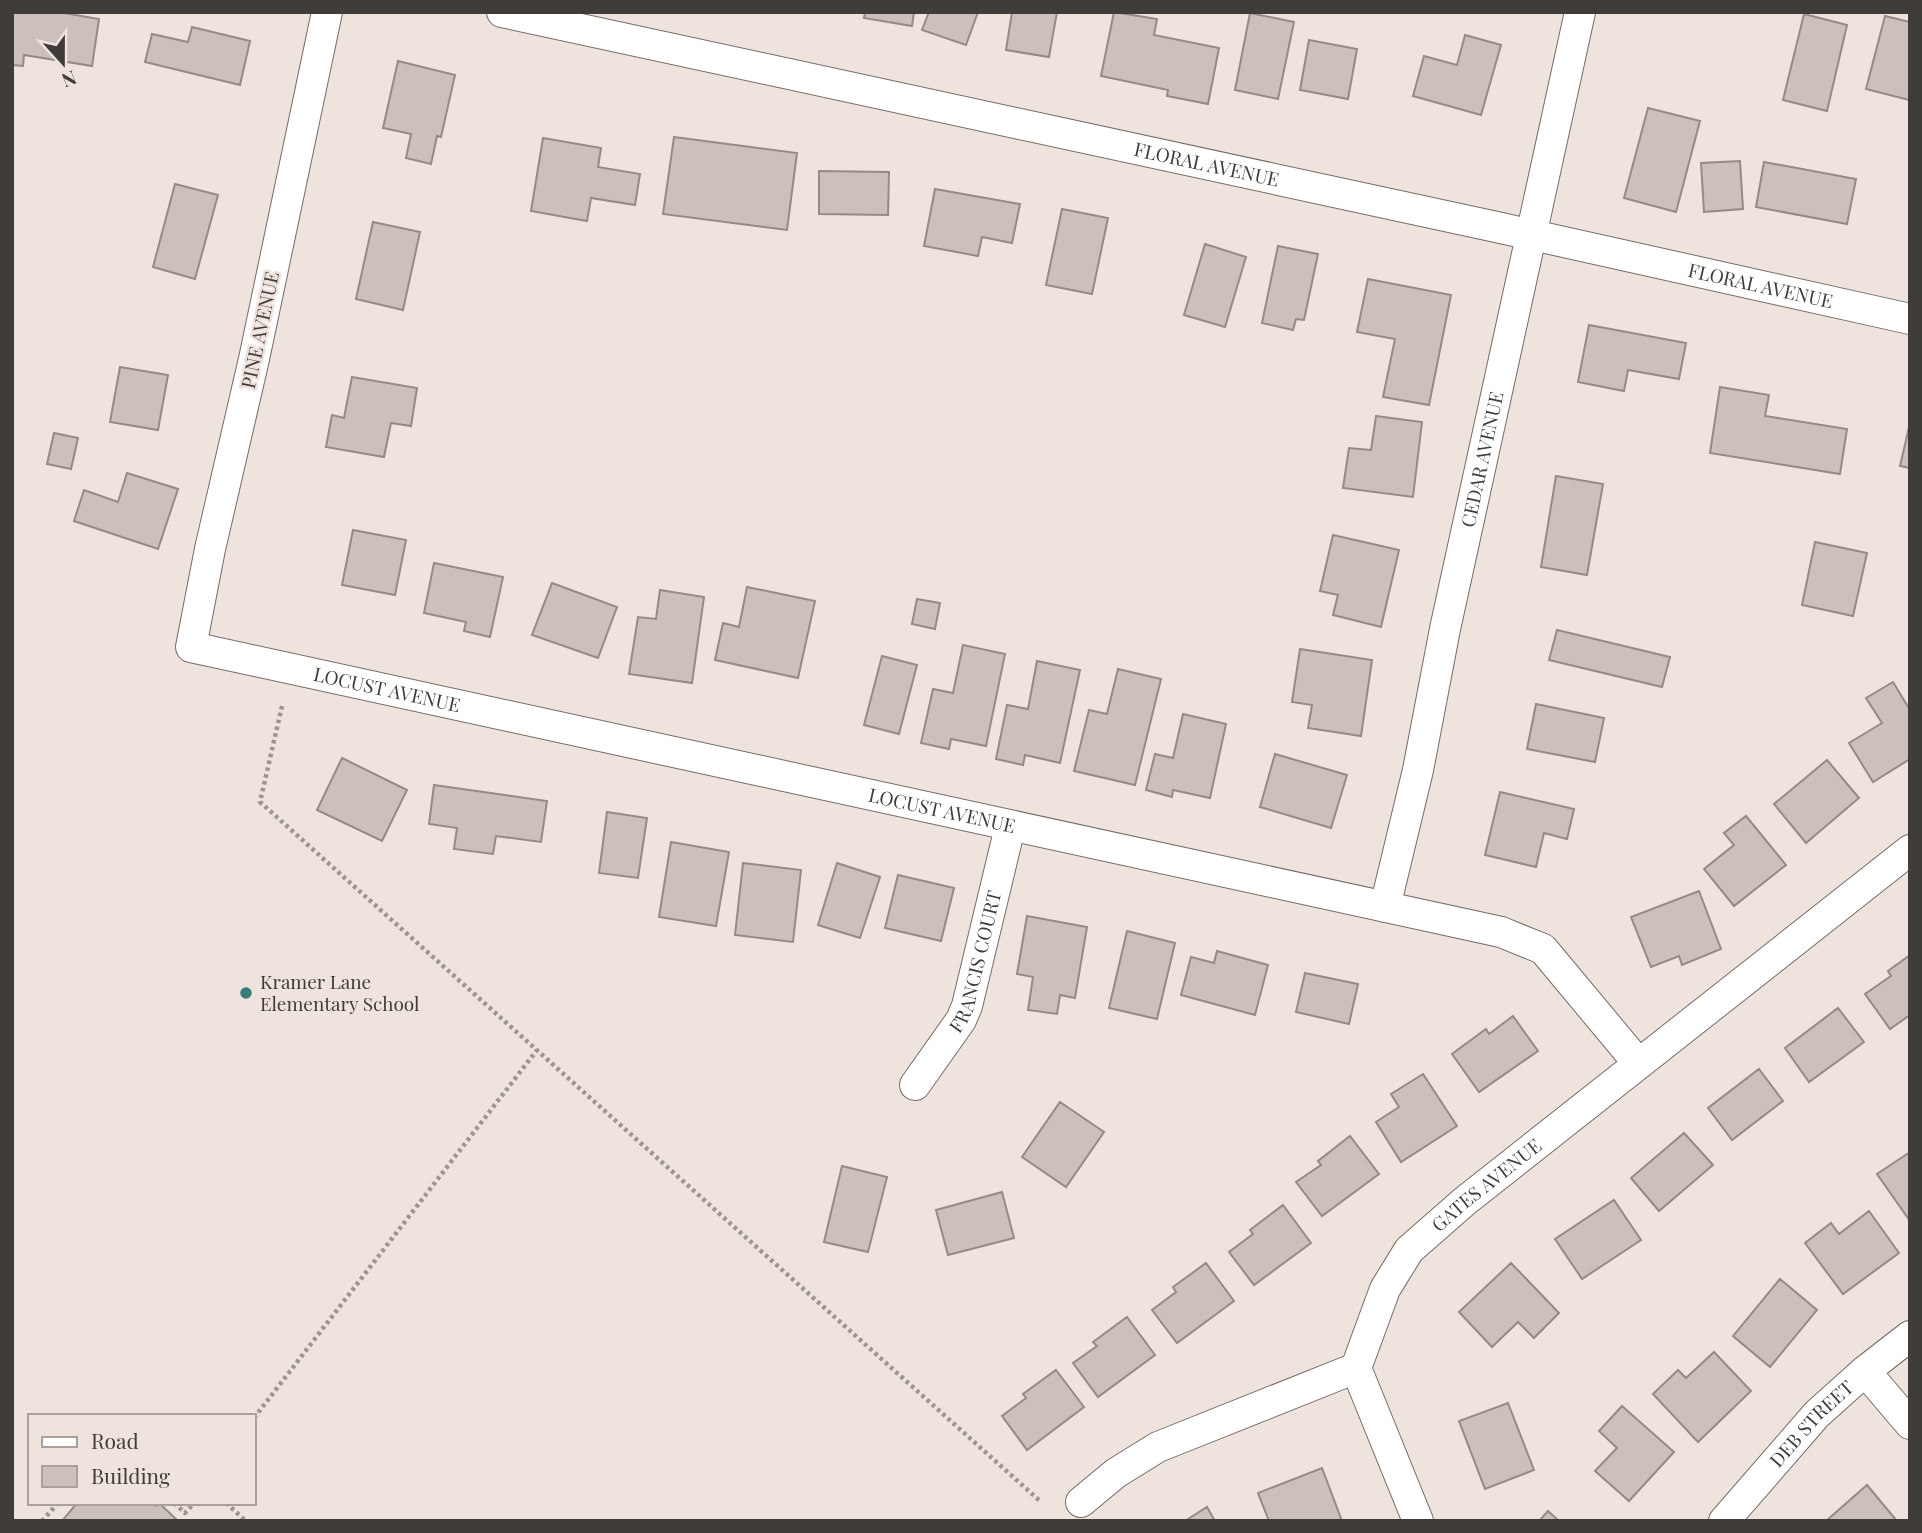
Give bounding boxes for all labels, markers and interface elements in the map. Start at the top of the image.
north arrow [28,28,98,98]
text: N [58,65,81,94]
street label: FLORAL AVENUE [1132,135,1282,192]
street label: FLORAL AVENUE [1686,256,1836,314]
street label: PINE AVENUE [234,269,284,391]
street label: CEDAR AVENUE [1454,389,1509,530]
street label: LOCUST AVENUE [311,660,463,717]
street label: LOCUST AVENUE [866,781,1018,838]
street label: FRANCIS COURT [942,887,1006,1037]
place label: Kramer Lane Elementary School [260,968,420,1016]
marker: Kramer Lane Elementary School [238,985,254,1001]
street label: GATES AVENUE [1425,1132,1546,1237]
street label: DEB STREET [1763,1374,1858,1472]
legend [28,1414,256,1505]
text: Road [91,1426,139,1454]
text: Building [91,1461,170,1489]

